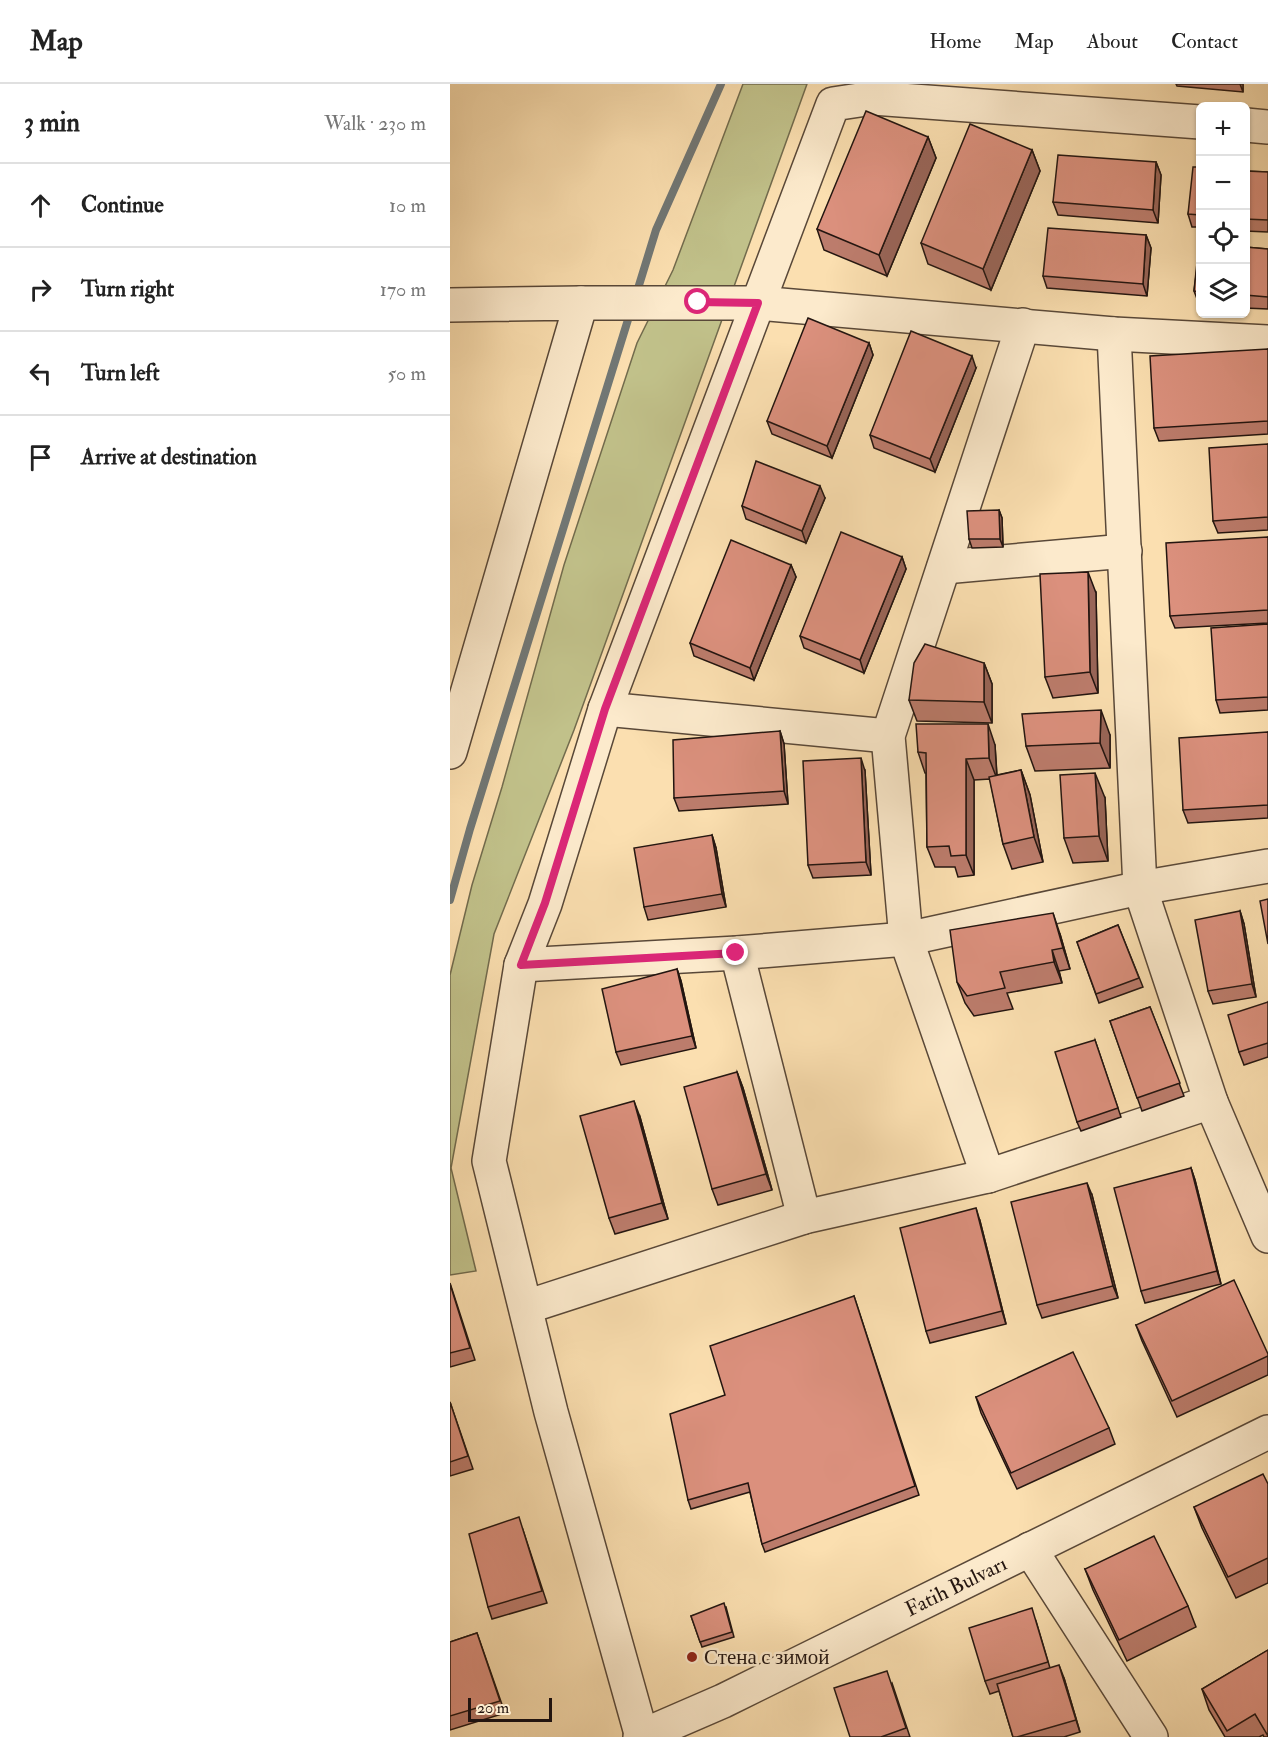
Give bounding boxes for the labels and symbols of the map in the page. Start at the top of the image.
route start [684,288,710,314]
route end [722,939,748,965]
street label: Fatih Bulvarı [901,1550,1012,1623]
place label: Стена с зимой [704,1644,830,1671]
marker: Стена с зимой [685,1650,699,1664]
scale bar [468,1695,552,1722]

